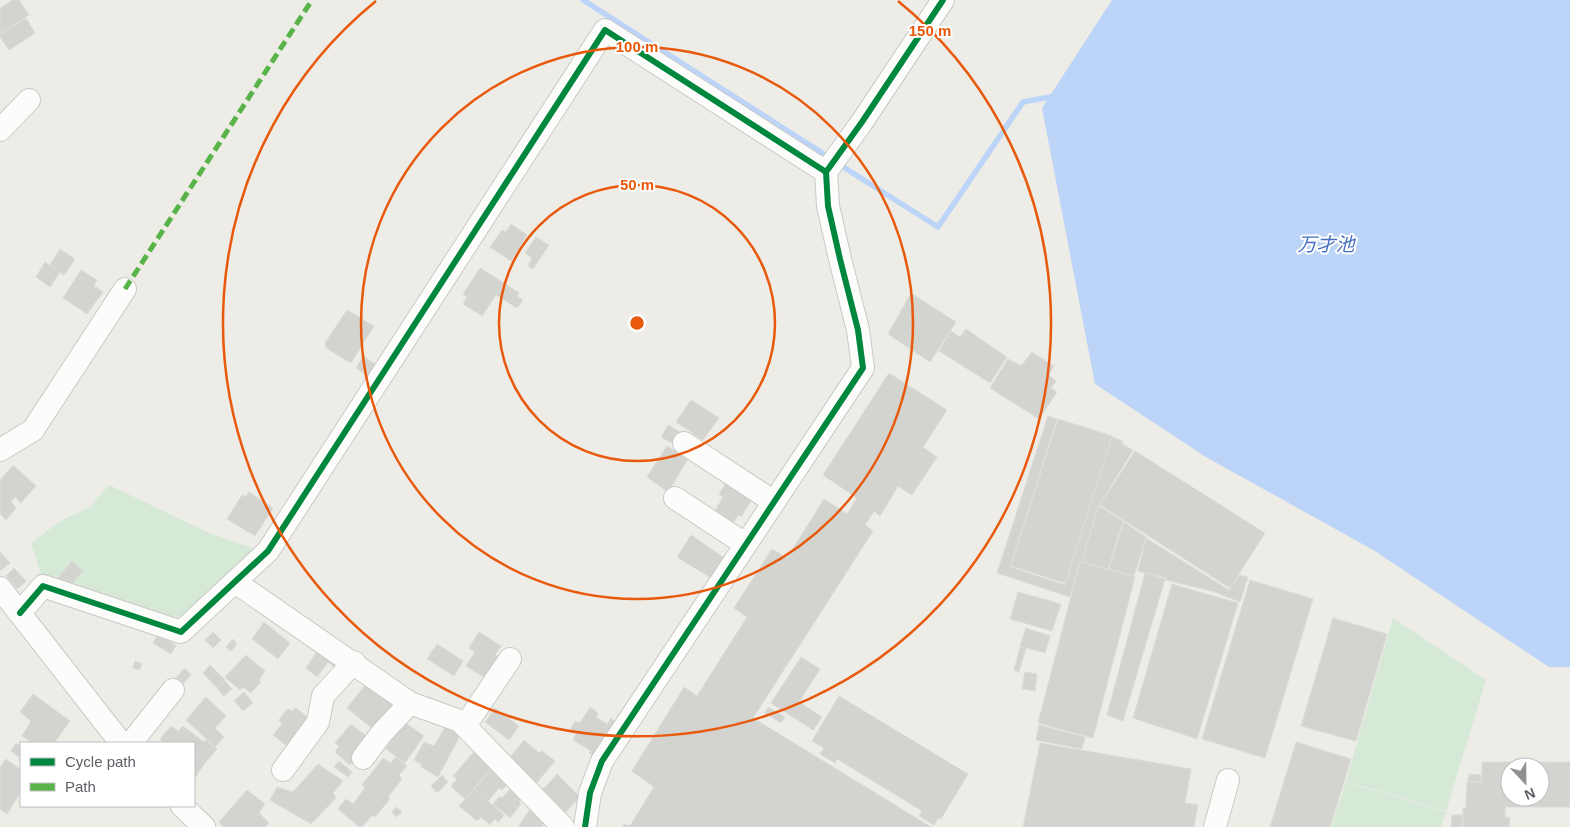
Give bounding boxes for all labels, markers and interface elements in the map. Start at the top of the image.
text: 150 m [909,22,951,39]
text: 100 m [616,38,658,55]
text: 50 m [620,176,654,193]
water label: 万才池 [1297,234,1356,255]
centre of rings [628,314,646,332]
legend [20,742,195,807]
text: Cycle path [65,753,136,770]
north arrow [1500,757,1550,807]
text: Path [65,778,96,795]
text: N [1522,785,1538,803]

